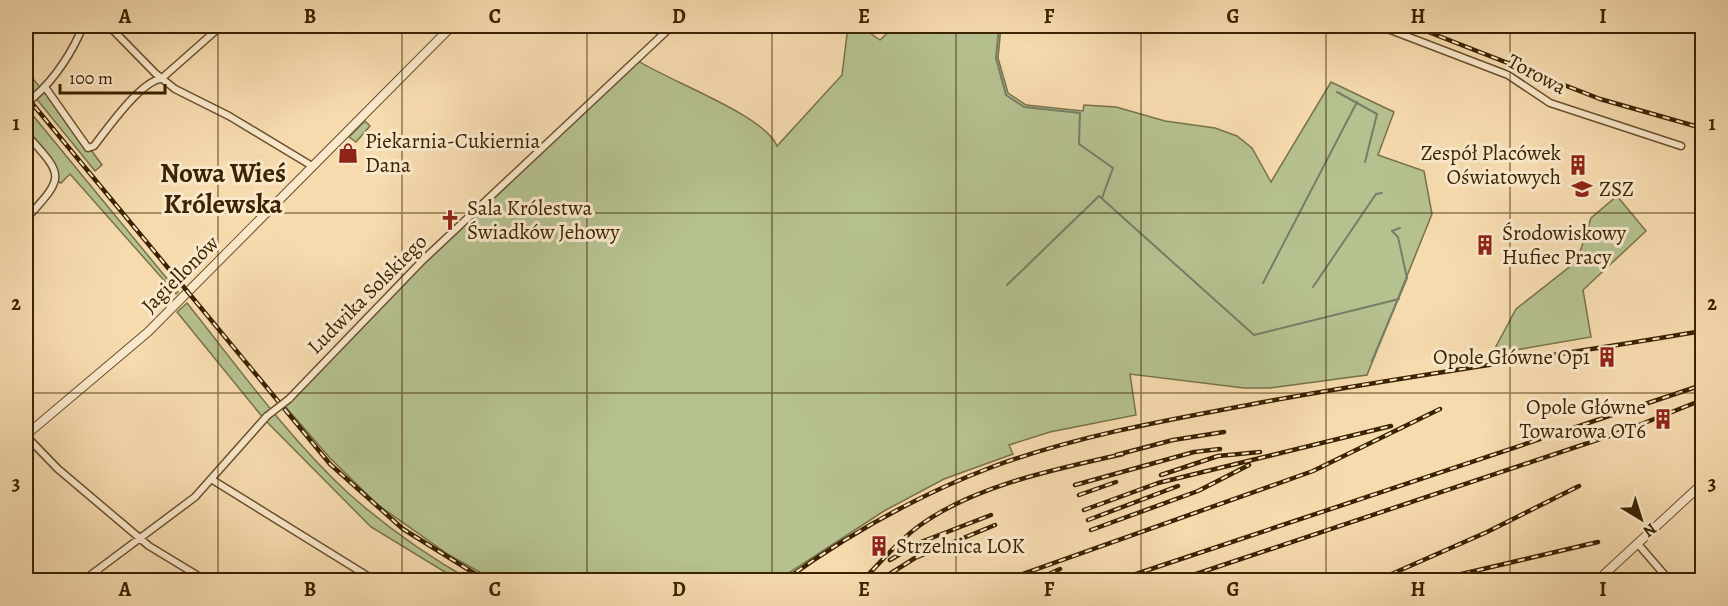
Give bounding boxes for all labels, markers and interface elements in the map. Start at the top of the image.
text: A [118,3,132,30]
text: B [304,3,316,30]
text: C [489,3,501,30]
text: D [672,3,686,30]
text: E [858,3,870,30]
text: F [1044,3,1055,30]
text: G [1226,3,1240,30]
text: H [1411,3,1426,30]
text: I [1599,3,1607,30]
street label: Torowa [1503,47,1572,101]
scale bar [60,57,165,95]
text: 100 m [69,66,113,90]
text: 1 [12,110,20,137]
text: 1 [1708,110,1716,137]
place label: Piekarnia-Cukiernia Dana [365,127,540,179]
place label: Zespół Placówek Oświatowych [1421,139,1562,191]
shop icon: Piekarnia-Cukiernia Dana [336,141,360,165]
building icon: Zespół Placówek Oświatowych [1566,153,1590,177]
district label: Nowa Wieś Królewska [160,155,286,222]
place label: ZSZ [1599,175,1634,203]
school or university icon: ZSZ [1570,177,1594,201]
place label: Sala Królestwa Świadków Jehowy [467,194,620,246]
church icon: Sala Królestwa Świadków Jehowy [438,208,462,232]
place label: Środowiskowy Hufiec Pracy [1502,219,1627,271]
street label: Ludwika Solskiego [301,228,433,360]
street label: Jagiellonów [135,229,225,319]
building icon: Środowiskowy Hufiec Pracy [1473,233,1497,257]
text: 2 [11,290,21,317]
text: 2 [1707,290,1717,317]
place label: Opole Główne Op1 [1433,343,1590,371]
building icon: Opole Główne Op1 [1595,345,1619,369]
place label: Opole Główne Towarowa OT6 [1520,393,1646,445]
building icon: Opole Główne Towarowa OT6 [1651,407,1675,431]
text: 3 [12,470,20,497]
text: 3 [1708,470,1716,497]
north arrow [1611,489,1671,549]
text: N [1638,518,1661,543]
place label: Strzelnica LOK [896,532,1025,560]
building icon: Strzelnica LOK [867,534,891,558]
text: A [118,576,132,603]
text: B [304,576,316,603]
text: C [489,576,501,603]
text: D [672,576,686,603]
text: E [858,576,870,603]
text: F [1044,576,1055,603]
text: G [1226,576,1240,603]
text: H [1411,576,1426,603]
text: I [1599,576,1607,603]

